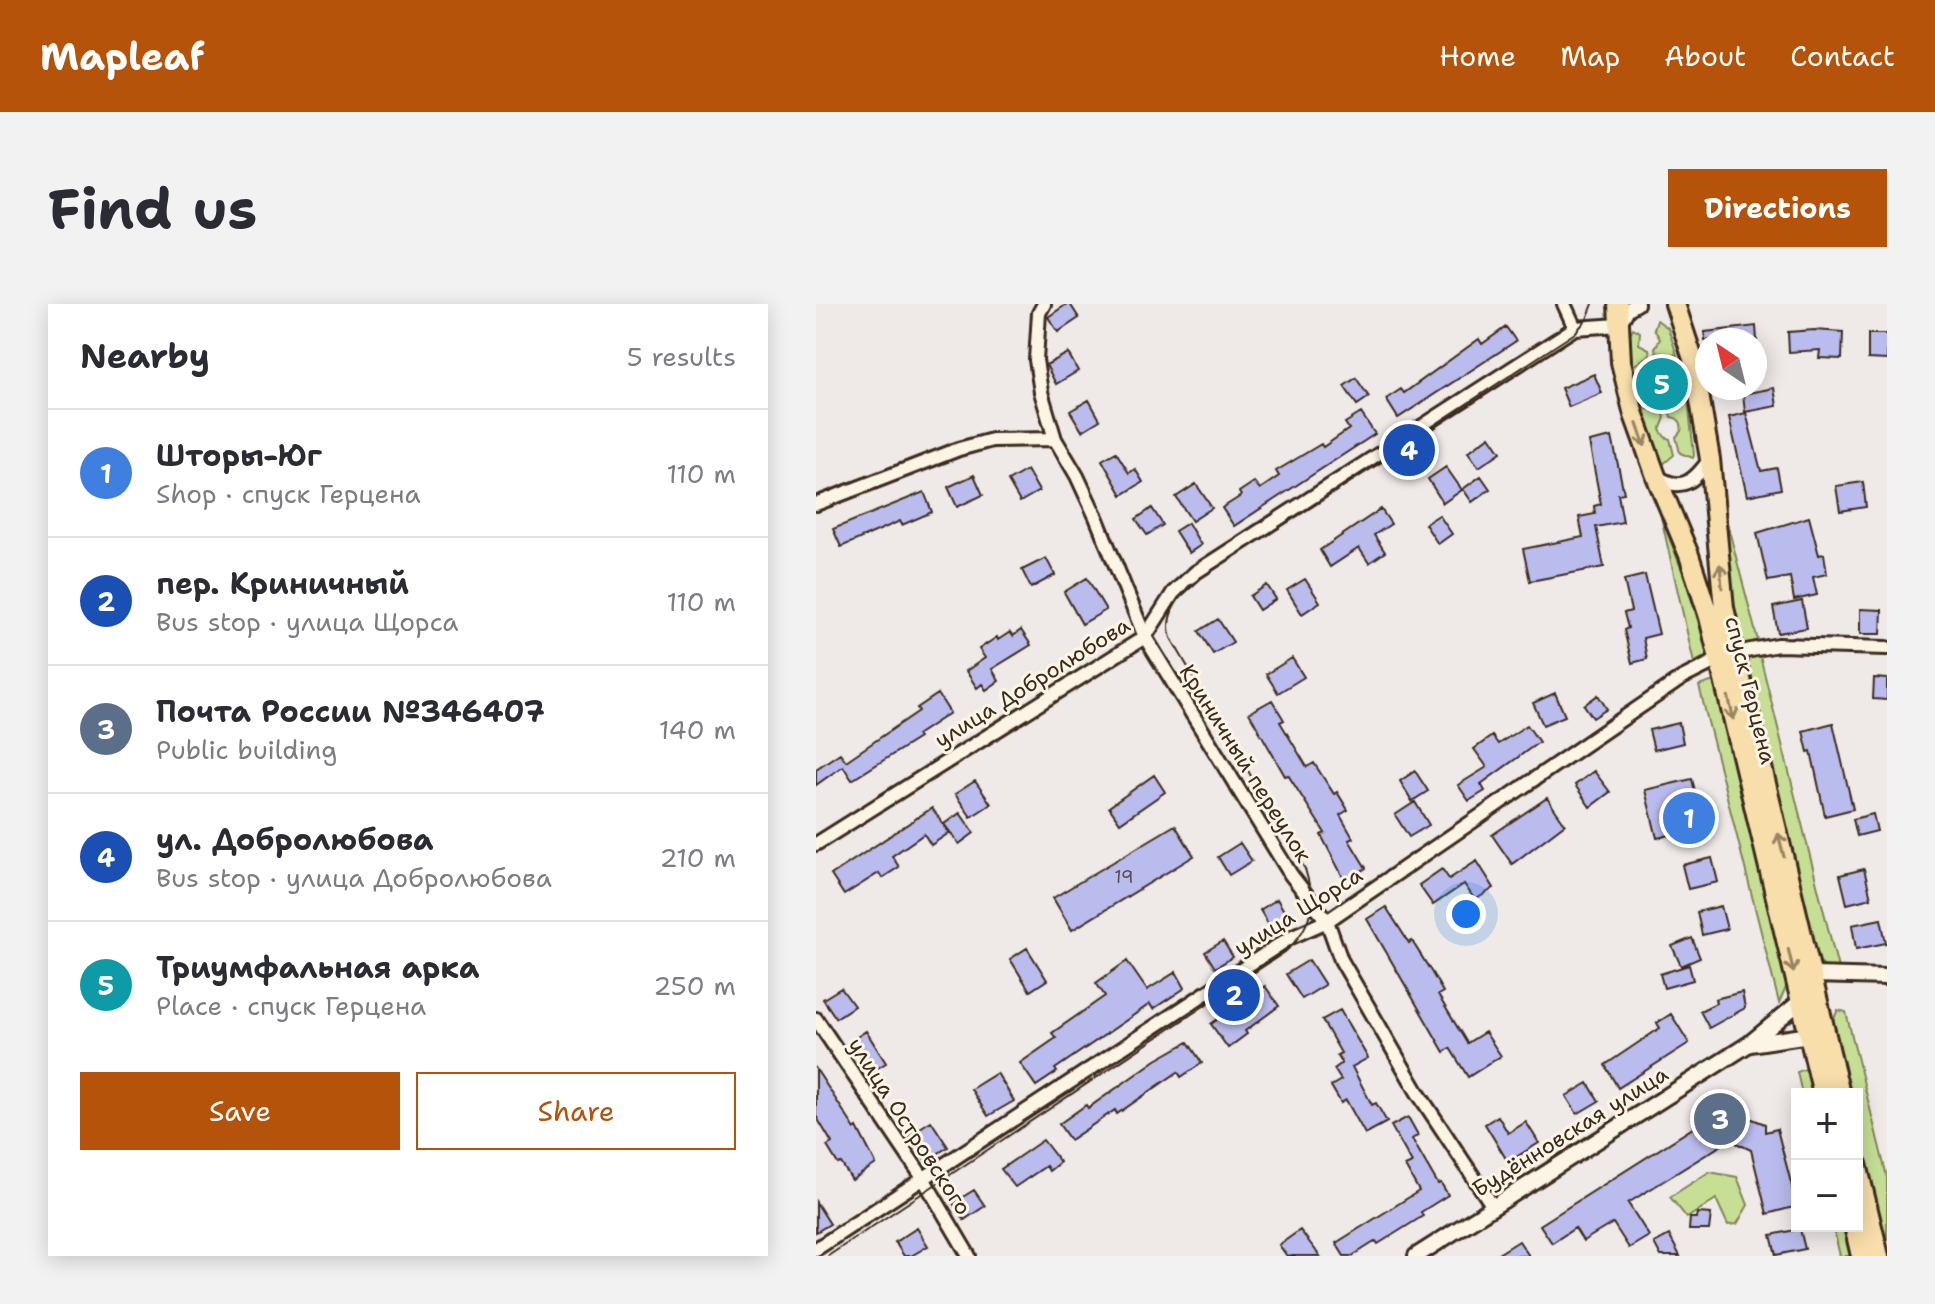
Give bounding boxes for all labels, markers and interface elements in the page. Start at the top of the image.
text: Mapleaf [40,31,205,82]
text: Home [1439,37,1516,75]
text: Map [1560,37,1620,75]
text: About [1664,37,1746,75]
text: Contact [1790,37,1895,75]
button: Directions [1668,169,1887,247]
text: Find us [48,171,257,246]
north arrow [1695,328,1767,400]
text: Nearby [80,333,210,379]
text: 5 results [627,339,736,374]
pin: 5 [1636,354,1688,414]
pin: 4 [1383,420,1435,480]
one-way arrow [1635,422,1650,447]
text: Шторы-Юг [156,435,322,476]
text: 1 [100,456,112,491]
text: 110 m [666,456,736,491]
text: Shop · спуск Герцена [156,476,421,511]
text: пер. Криничный [156,563,409,604]
one-way arrow [1713,563,1728,590]
text: 2 [97,584,115,619]
text: 110 m [666,584,736,619]
text: Bus stop · улица Щорса [156,604,458,639]
street label: улица Добролюбова [929,610,1136,754]
street label: спуск Герцена [1718,613,1783,767]
street label: Криничный переулок [1173,659,1319,868]
text: Почта России №346407 [156,691,545,732]
one-way arrow [1725,695,1740,720]
text: 3 [97,712,115,747]
text: 140 m [659,712,736,747]
text: Public building [156,732,337,767]
pin: 1 [1663,788,1715,848]
text: ул. Добролюбова [156,819,434,860]
one-way arrow [1773,832,1788,858]
text: 4 [97,840,115,875]
text: 210 m [659,840,736,875]
text: Bus stop · улица Добролюбова [156,860,552,895]
street label: улица Щорса [1229,860,1368,962]
house number: 19 [1114,865,1134,889]
your location [1446,894,1486,934]
text: Триумфальная арка [156,947,480,988]
one-way arrow [1784,948,1799,973]
pin: 2 [1208,965,1260,1025]
text: 5 [98,968,114,1003]
text: 250 m [653,968,736,1003]
text: Place · спуск Герцена [156,988,426,1023]
street label: улица Островского [841,1032,978,1221]
street label: Будённовская улица [1467,1059,1674,1203]
button: Save [80,1072,400,1150]
button: Share [416,1072,736,1150]
map controls [1791,1088,1863,1232]
button: + [1791,1088,1863,1160]
pin: 3 [1694,1089,1746,1149]
button: − [1791,1160,1863,1232]

